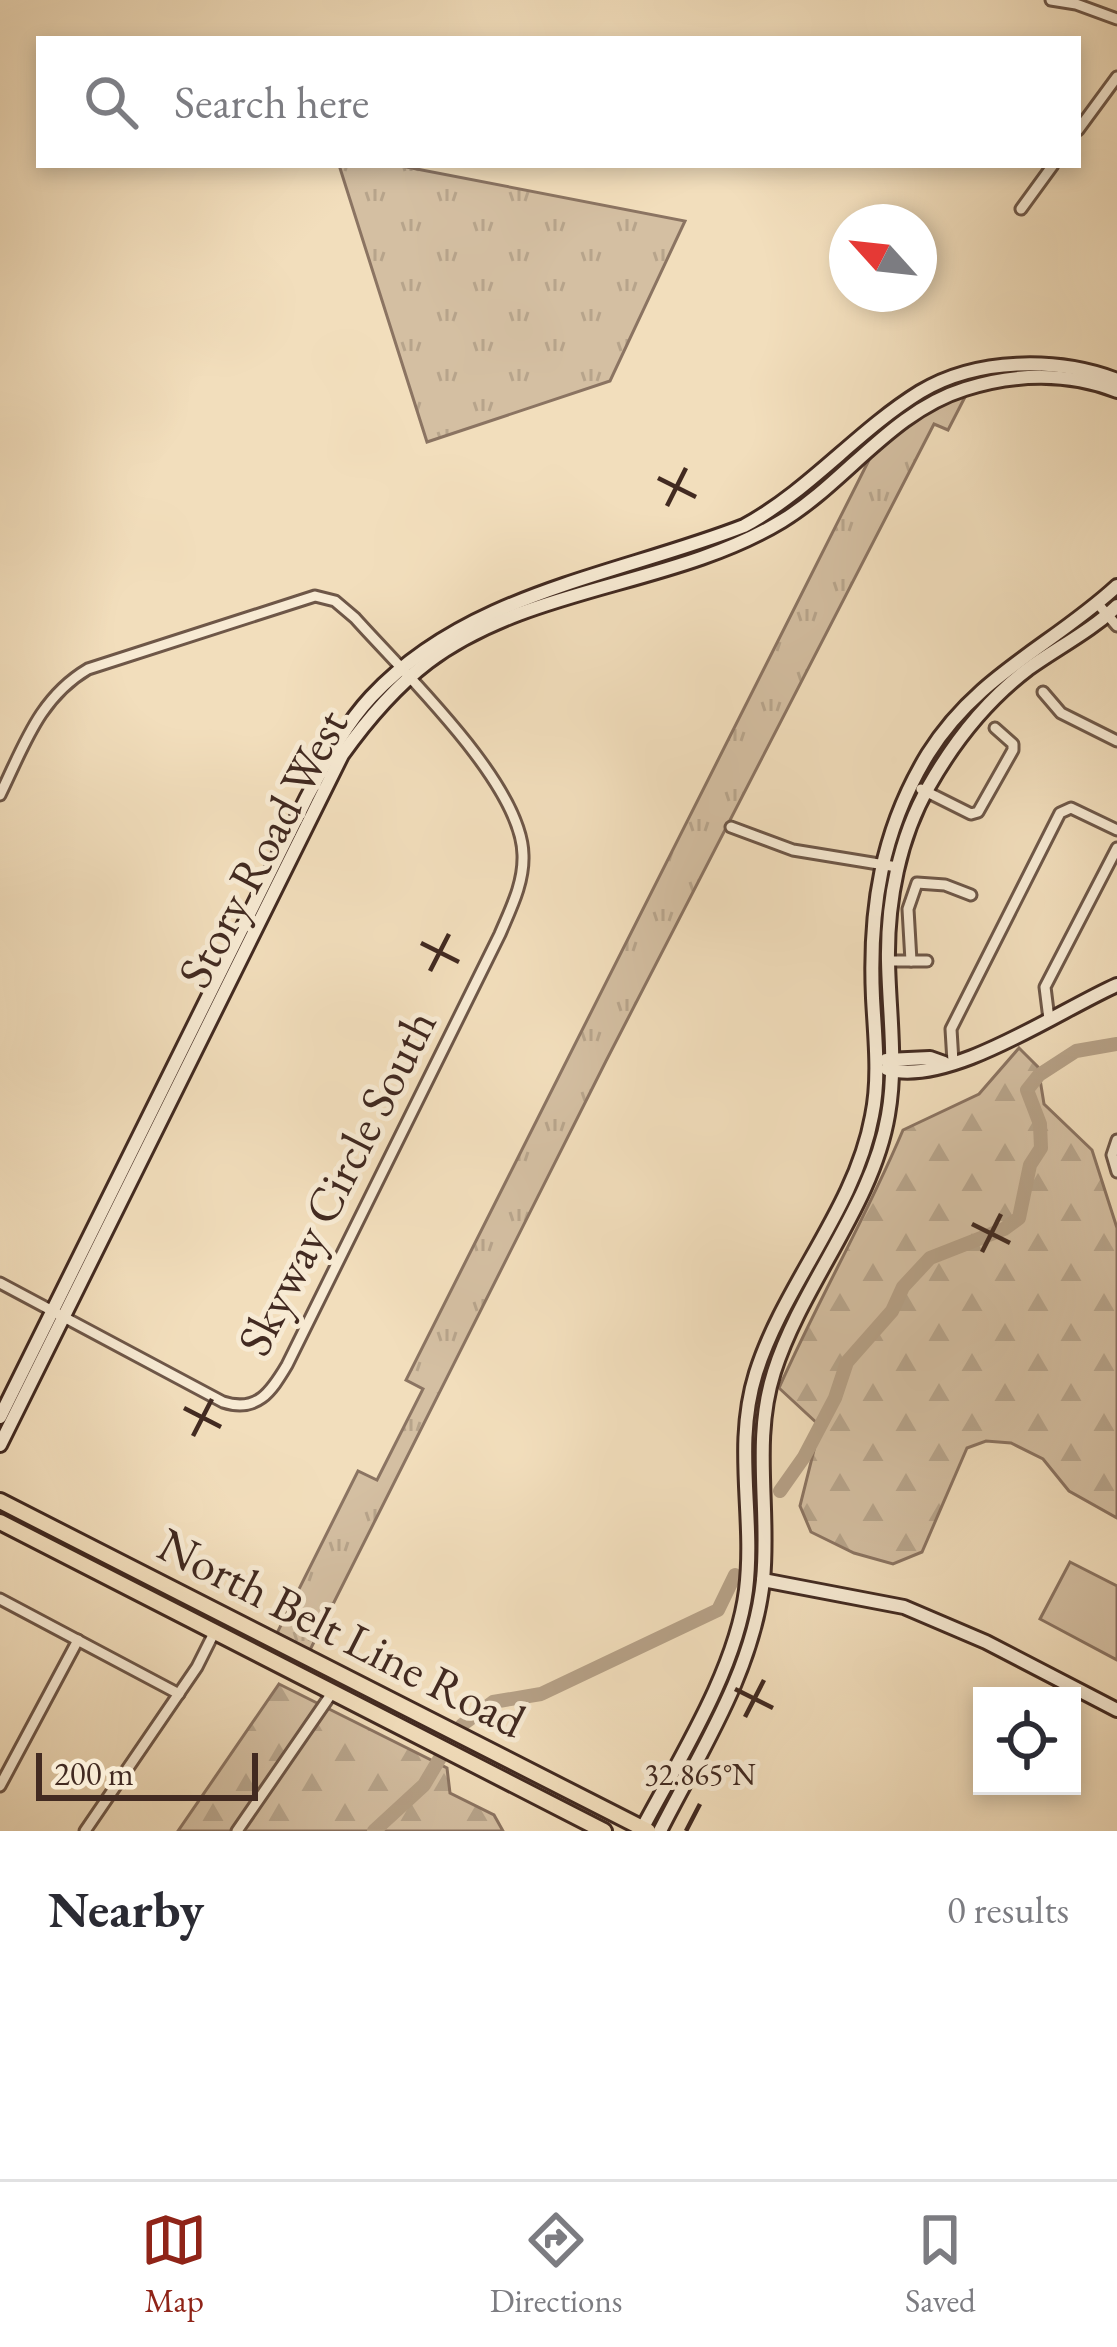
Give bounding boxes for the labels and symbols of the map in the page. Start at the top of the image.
north arrow [829,204,937,312]
street label: Story Road West [163,698,361,998]
street label: Skyway Circle South [222,999,450,1365]
street label: North Belt Line Road [148,1513,537,1752]
scale bar [36,1747,258,1800]
text: 32.865°N [644,1755,756,1794]

